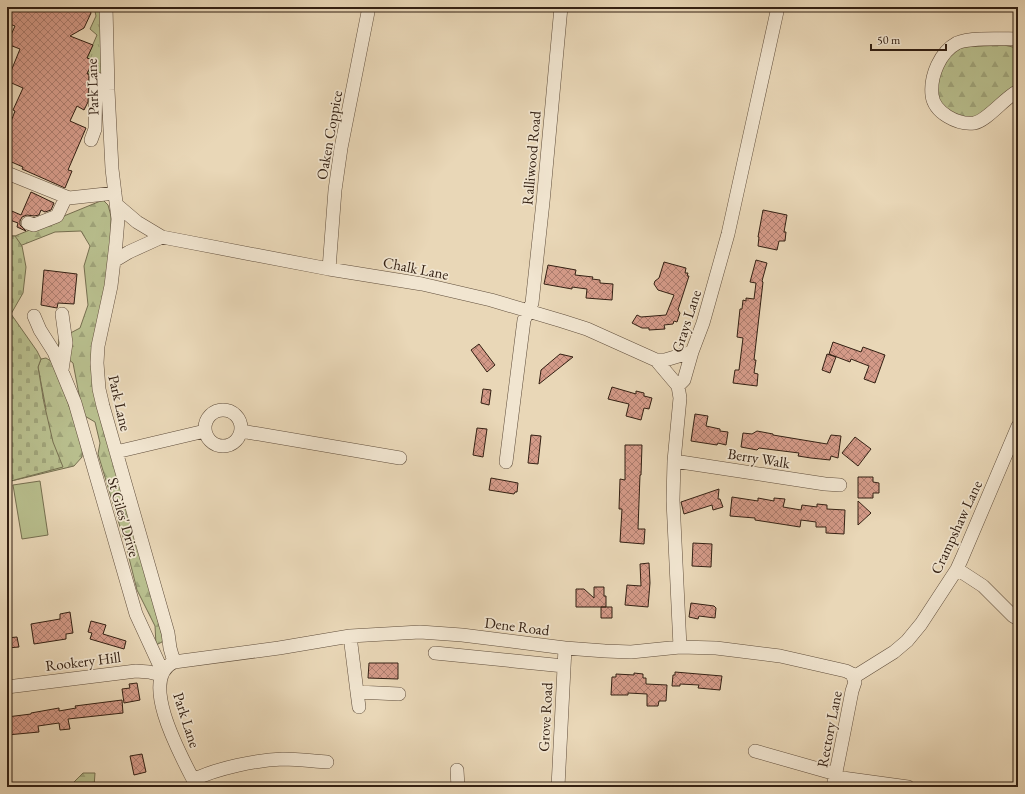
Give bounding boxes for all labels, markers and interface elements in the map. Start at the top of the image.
scale bar [871,26,946,52]
text: 50 m [877,32,901,48]
street label: Park Lane [82,58,102,116]
street label: Oaken Coppice [312,89,346,181]
street label: Ralliwood Road [517,110,545,206]
street label: Chalk Lane [382,252,451,284]
street label: Grays Lane [667,287,705,355]
street label: Park Lane [104,373,136,433]
street label: Berry Walk [726,444,793,472]
street label: St Giles' Drive [104,475,144,559]
street label: Crampshaw Lane [926,477,986,577]
street label: Dene Road [483,613,551,639]
street label: Rookery Hill [44,647,122,675]
street label: Grove Road [534,681,556,752]
street label: Rectory Lane [812,689,846,769]
street label: Park Lane [169,690,205,750]

